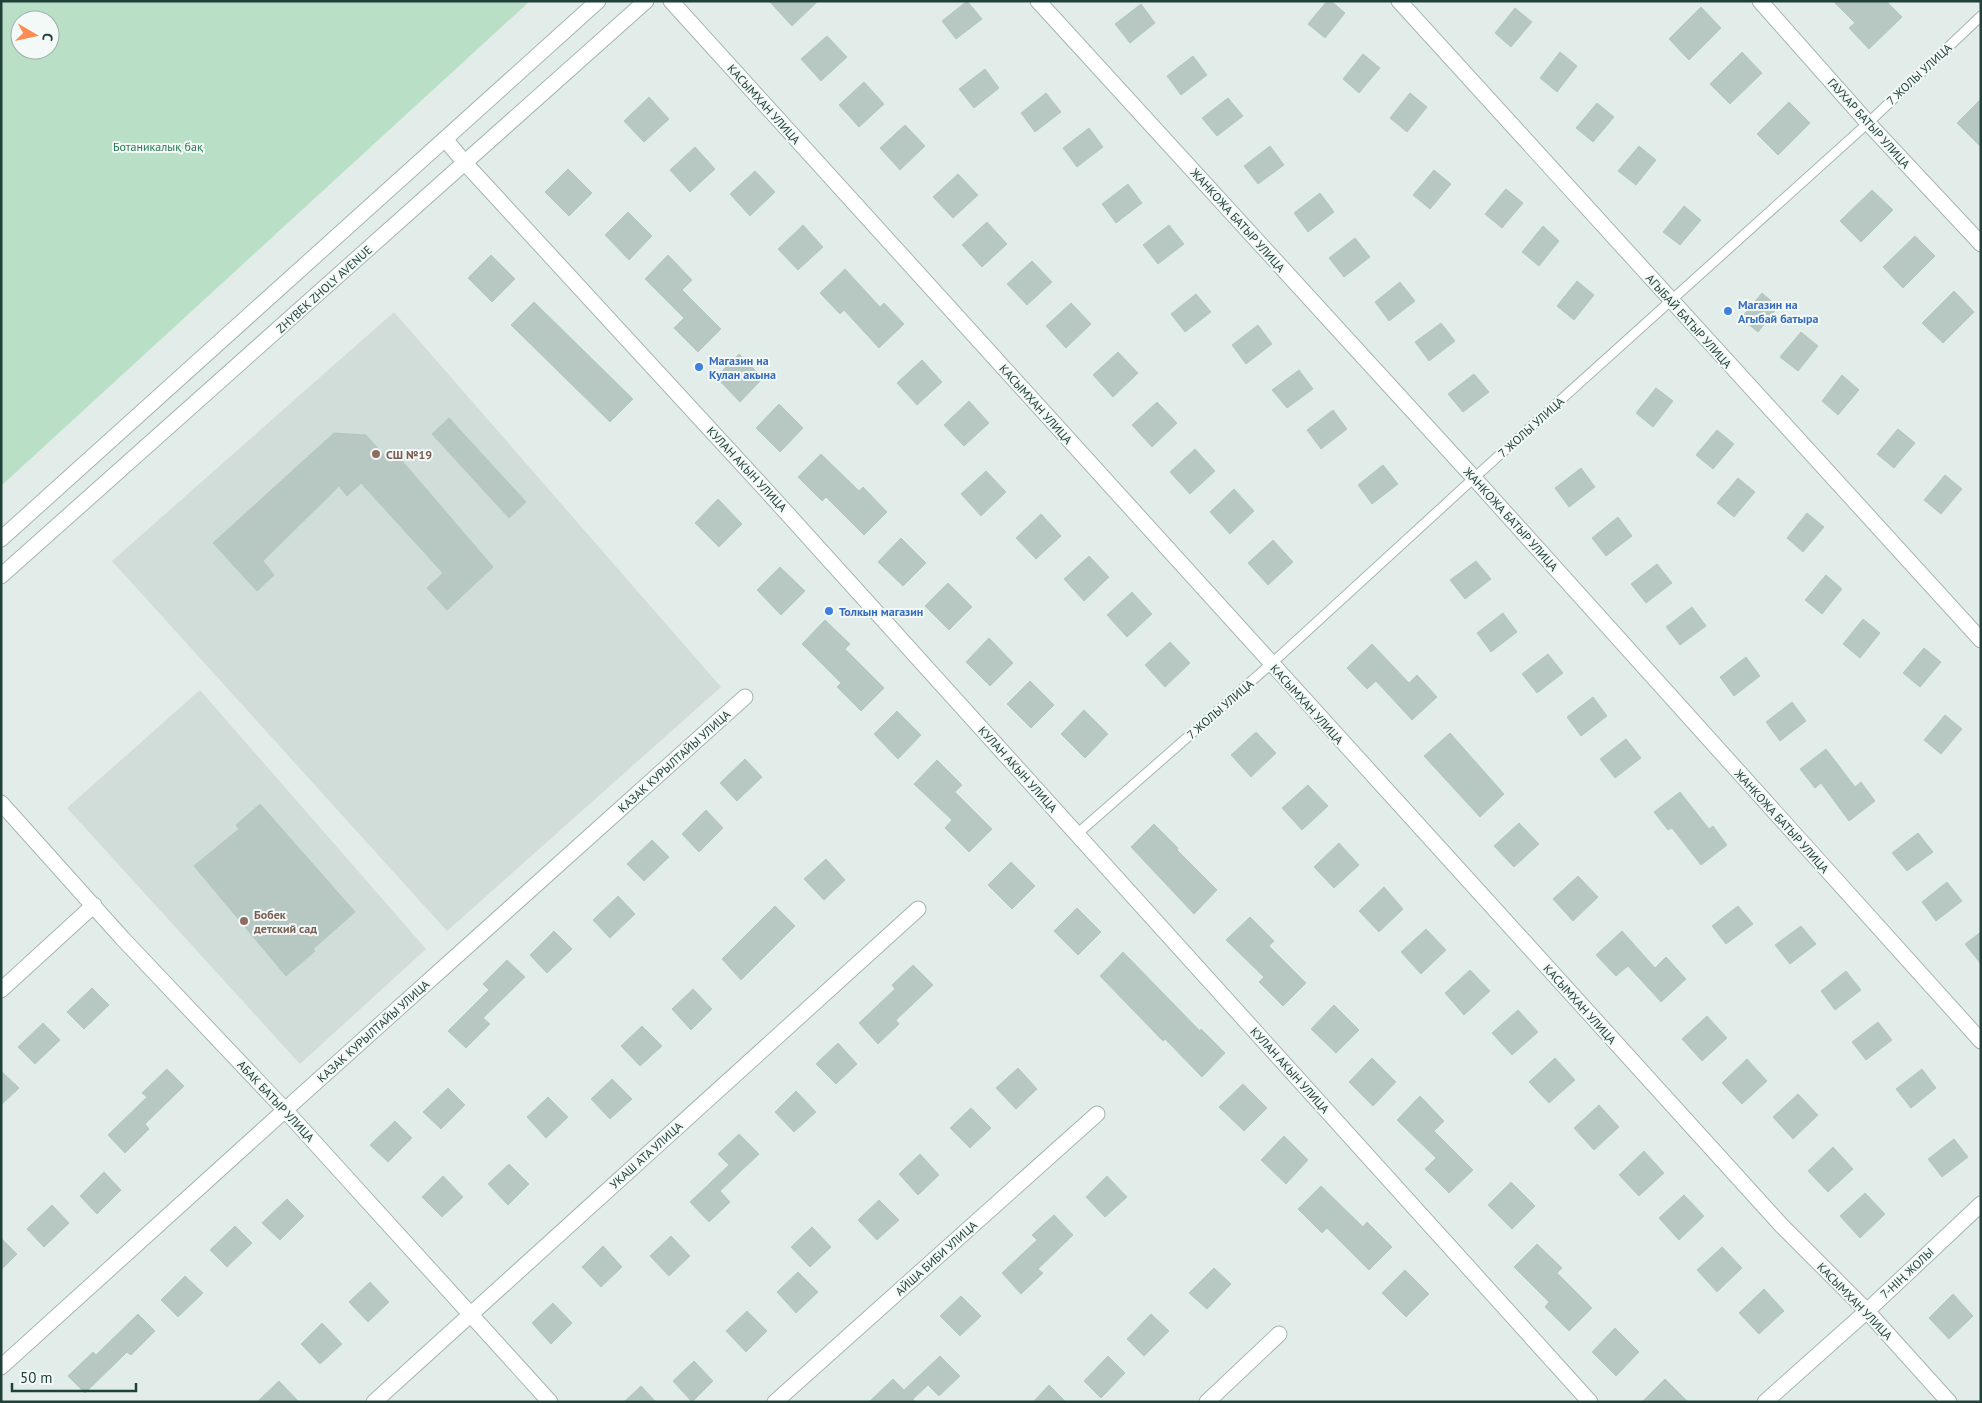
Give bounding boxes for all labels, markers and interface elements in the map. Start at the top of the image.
north arrow [10,10,60,60]
text: С [38,32,57,42]
street label: 7 ЖОЛЫ УЛИЦА [1883,40,1955,108]
street label: КАСЫМХАН УЛИЦА [724,61,804,147]
street label: ГАУХАР БАТЫР УЛИЦА [1825,75,1913,171]
park label: Ботаникалық бақ [113,139,203,154]
street label: ЖАНКОЖА БАТЫР УЛИЦА [1187,164,1288,275]
street label: ZHYBEK ZHOLY AVENUE [273,242,375,336]
street label: АГЫБАЙ БАТЫР УЛИЦА [1643,271,1735,371]
place label: Магазин на Агыбай батыра [1738,297,1819,326]
marker: Магазин на Агыбай батыра [1722,305,1734,317]
place label: Магазин на Кулан акына [709,353,776,382]
marker: Магазин на Кулан акына [693,361,705,373]
street label: КАСЫМХАН УЛИЦА [996,361,1076,447]
street label: 7 ЖОЛЫ УЛИЦА [1495,394,1567,460]
street label: КУЛАН АКЫН УЛИЦА [704,423,790,515]
place label: СШ №19 [386,447,432,462]
marker: СШ №19 [370,448,382,460]
street label: ЖАНКОЖА БАТЫР УЛИЦА [1460,463,1561,574]
place label: Толкын магазин [839,604,923,619]
marker: Толкын магазин [823,605,835,617]
street label: КАСЫМХАН УЛИЦА [1267,661,1347,747]
street label: 7 ЖОЛЫ УЛИЦА [1184,676,1256,742]
street label: КАЗАК КУРЫЛТАЙЫ УЛИЦА [615,707,733,815]
street label: КУЛАН АКЫН УЛИЦА [975,723,1061,815]
street label: ЖАНКОЖА БАТЫР УЛИЦА [1731,765,1832,876]
place label: Бобек детский сад [253,907,317,936]
marker: Бобек детский сад [238,915,250,927]
street label: КАСЫМХАН УЛИЦА [1540,961,1620,1047]
street label: КАЗАК КУРЫЛТАЙЫ УЛИЦА [314,977,432,1085]
street label: КУЛАН АКЫН УЛИЦА [1247,1024,1333,1116]
street label: АБАК БАТЫР УЛИЦА [234,1057,318,1145]
street label: УКАШ АТА УЛИЦА [606,1118,686,1192]
street label: АЙША БИБИ УЛИЦА [892,1217,980,1299]
street label: 7-НІҢ ЖОЛЫ [1877,1244,1937,1302]
street label: КАСЫМХАН УЛИЦА [1814,1259,1896,1343]
scale bar [12,1360,136,1392]
text: 50 m [20,1368,53,1387]

